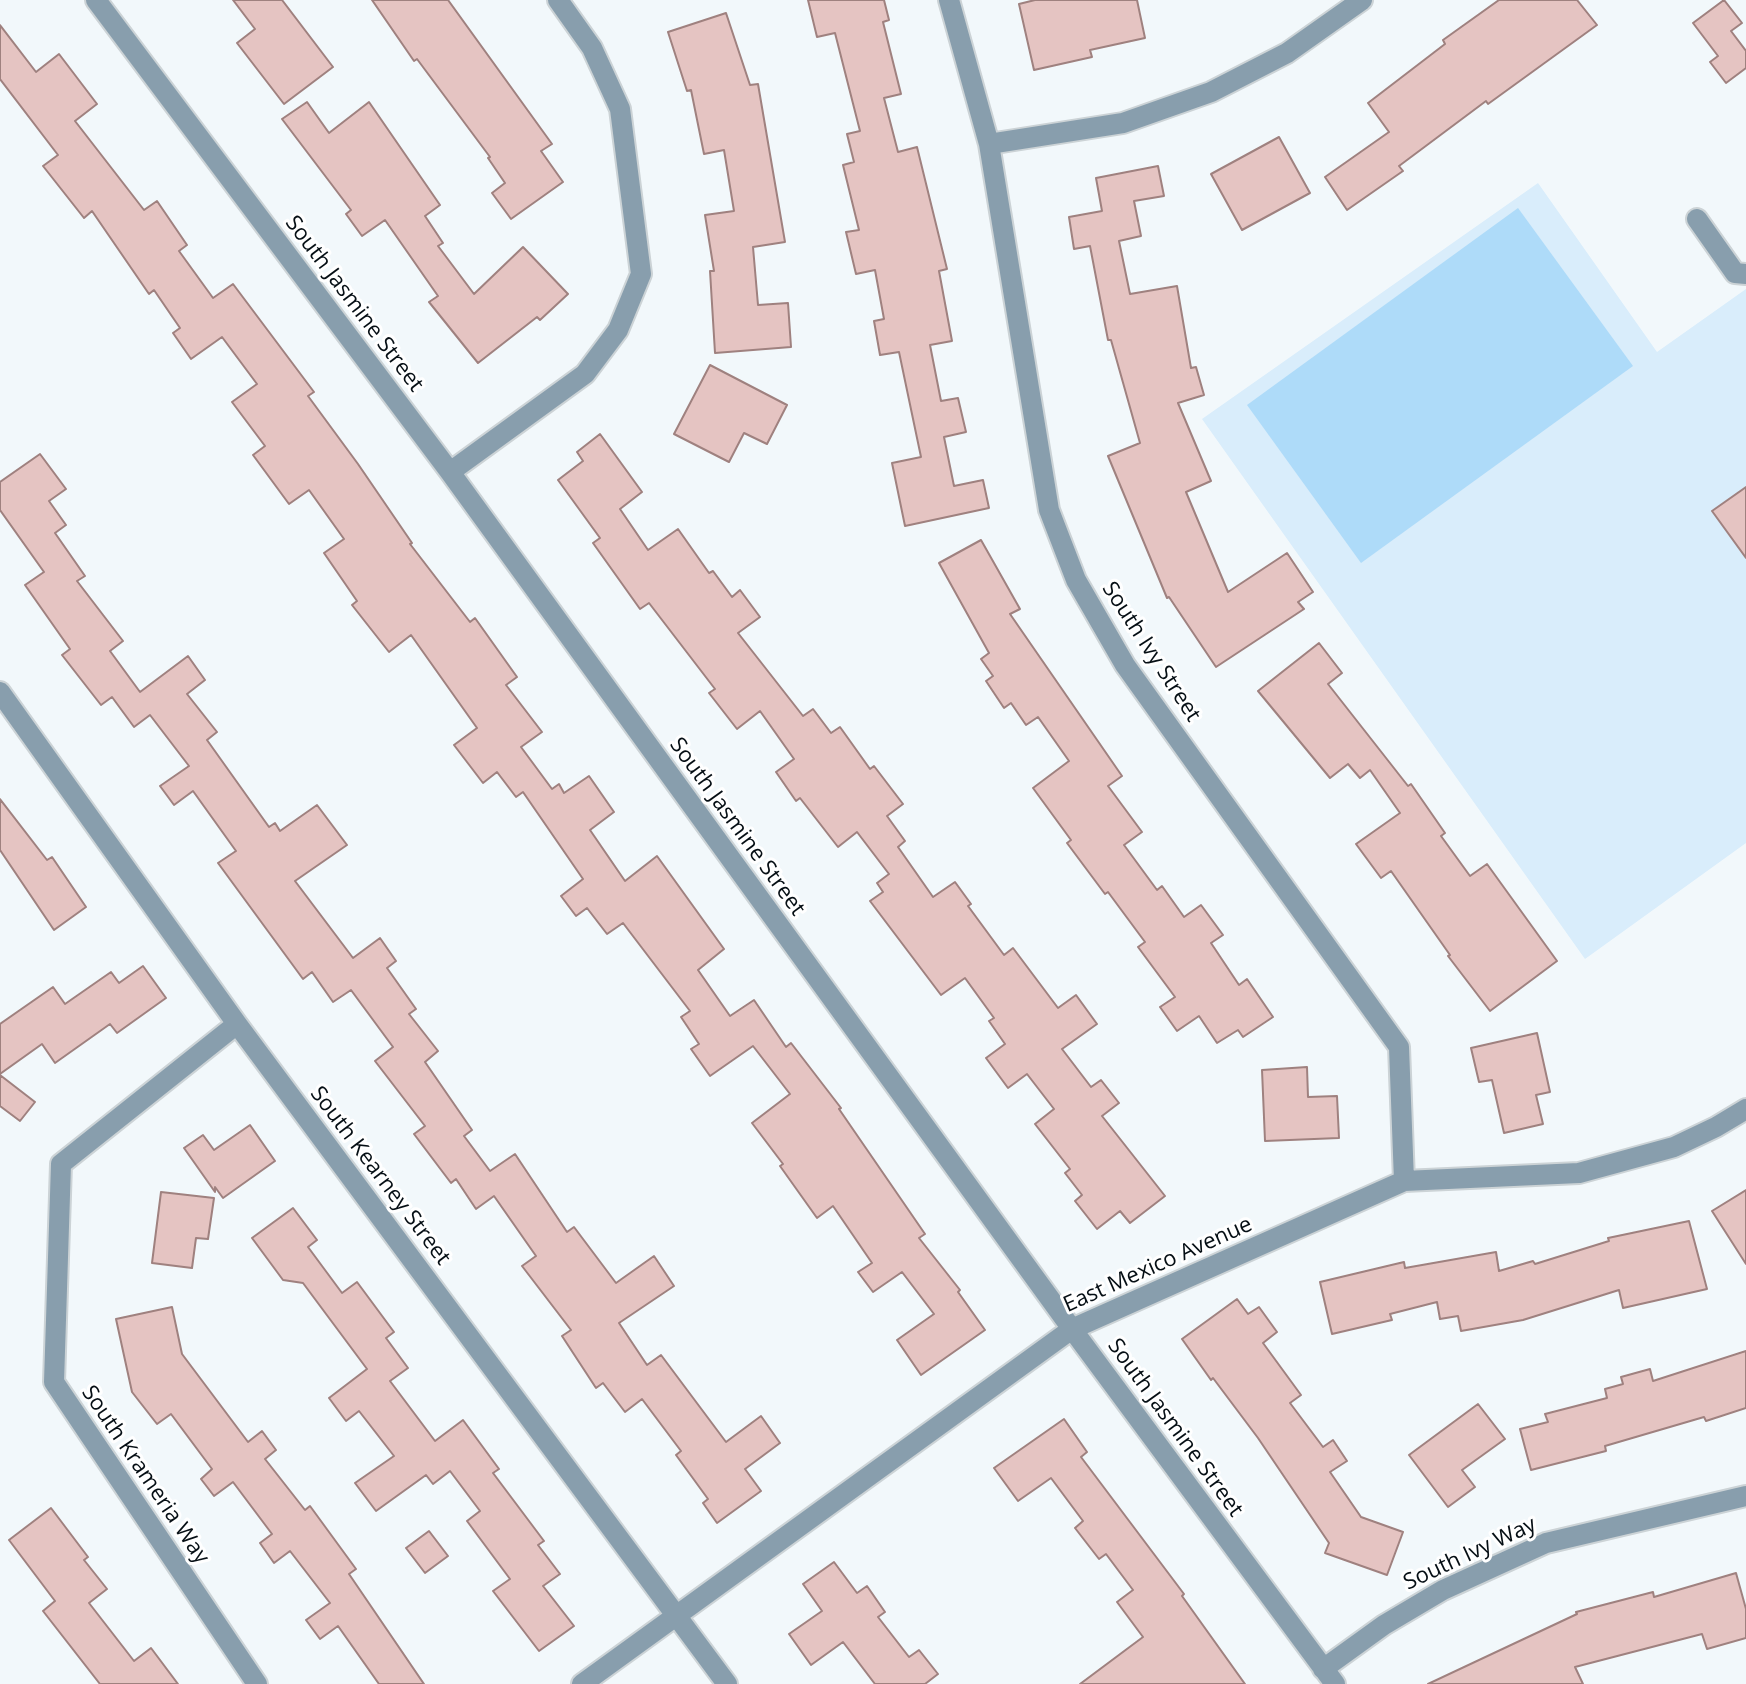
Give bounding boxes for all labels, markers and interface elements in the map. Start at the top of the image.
street label: South Jasmine Street [279,211,429,397]
street label: South Ivy Street [1096,577,1206,727]
street label: South Jasmine Street [664,733,810,921]
street label: South Kearney Street [304,1081,456,1271]
street label: East Mexico Avenue [1060,1211,1256,1319]
street label: South Jasmine Street [1102,1334,1248,1522]
street label: South Krameria Way [76,1381,214,1569]
street label: South Ivy Way [1399,1512,1541,1596]

